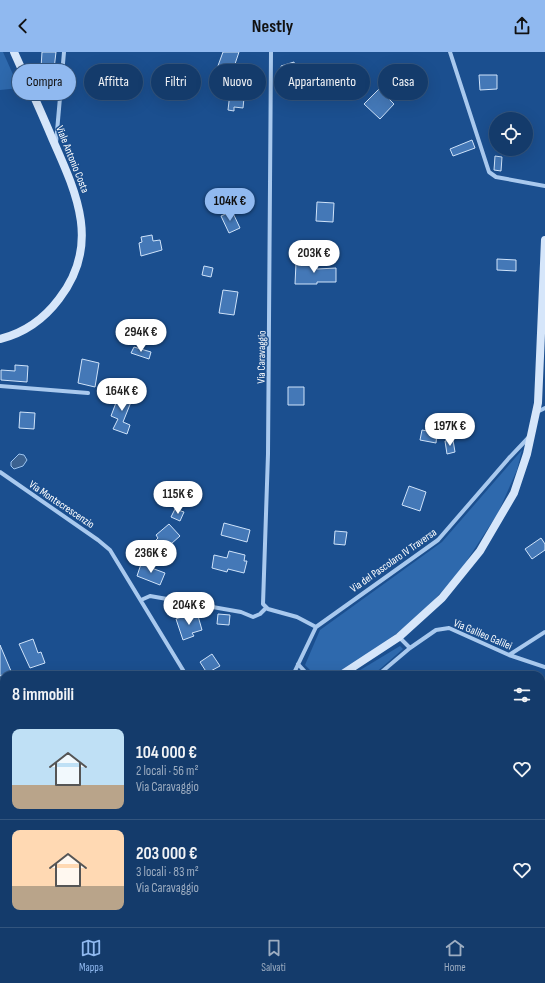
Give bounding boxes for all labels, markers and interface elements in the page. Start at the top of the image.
icon: back [12,15,34,37]
icon: share [511,15,533,37]
text: Nestly [252,16,293,37]
chip: Compra [12,64,76,100]
chip: Affitta [84,64,143,100]
chip: Filtri [151,64,201,100]
chip: Nuovo [209,64,266,100]
chip: Appartamento [274,64,370,100]
chip: Casa [378,64,428,100]
map controls [489,112,533,156]
button: locate [489,112,533,156]
street label: Viale Antonio Costa [53,124,92,195]
pin: 104K € [197,188,263,222]
text: 104K € [214,193,246,209]
pin: 203K € [281,240,347,274]
text: 203K € [298,245,330,261]
pin: 294K € [108,319,174,353]
text: 294K € [125,324,157,340]
street label: Via Caravaggio [255,330,268,384]
pin: 164K € [89,378,155,412]
text: 164K € [106,383,138,399]
pin: 197K € [417,413,483,447]
text: 197K € [434,418,466,434]
street label: Via Montecrescenzio [26,478,97,531]
pin: 115K € [145,481,211,515]
text: 115K € [162,486,194,502]
street label: Via del Pascolaro IV Traversa [348,526,439,595]
pin: 236K € [118,540,184,574]
text: 236K € [135,545,167,561]
pin: 204K € [156,592,222,626]
text: 204K € [173,597,206,613]
street label: Via Galileo Galilei [452,616,514,653]
icon: filters [511,684,533,706]
text: 8 immobili [12,685,74,705]
text: 104 000 € [136,743,197,763]
icon: home [44,745,92,793]
icon: heart [511,758,533,780]
text: 2 locali · 56 m² [136,763,198,779]
text: Via Caravaggio [136,779,199,795]
text: 203 000 € [136,844,197,864]
icon: home [44,846,92,894]
icon: heart [511,859,533,881]
text: 3 locali · 83 m² [136,864,199,880]
text: Via Caravaggio [136,880,199,896]
tab: Mappa [79,937,103,974]
tab: Salvati [261,937,286,974]
tab: Home [444,937,466,974]

